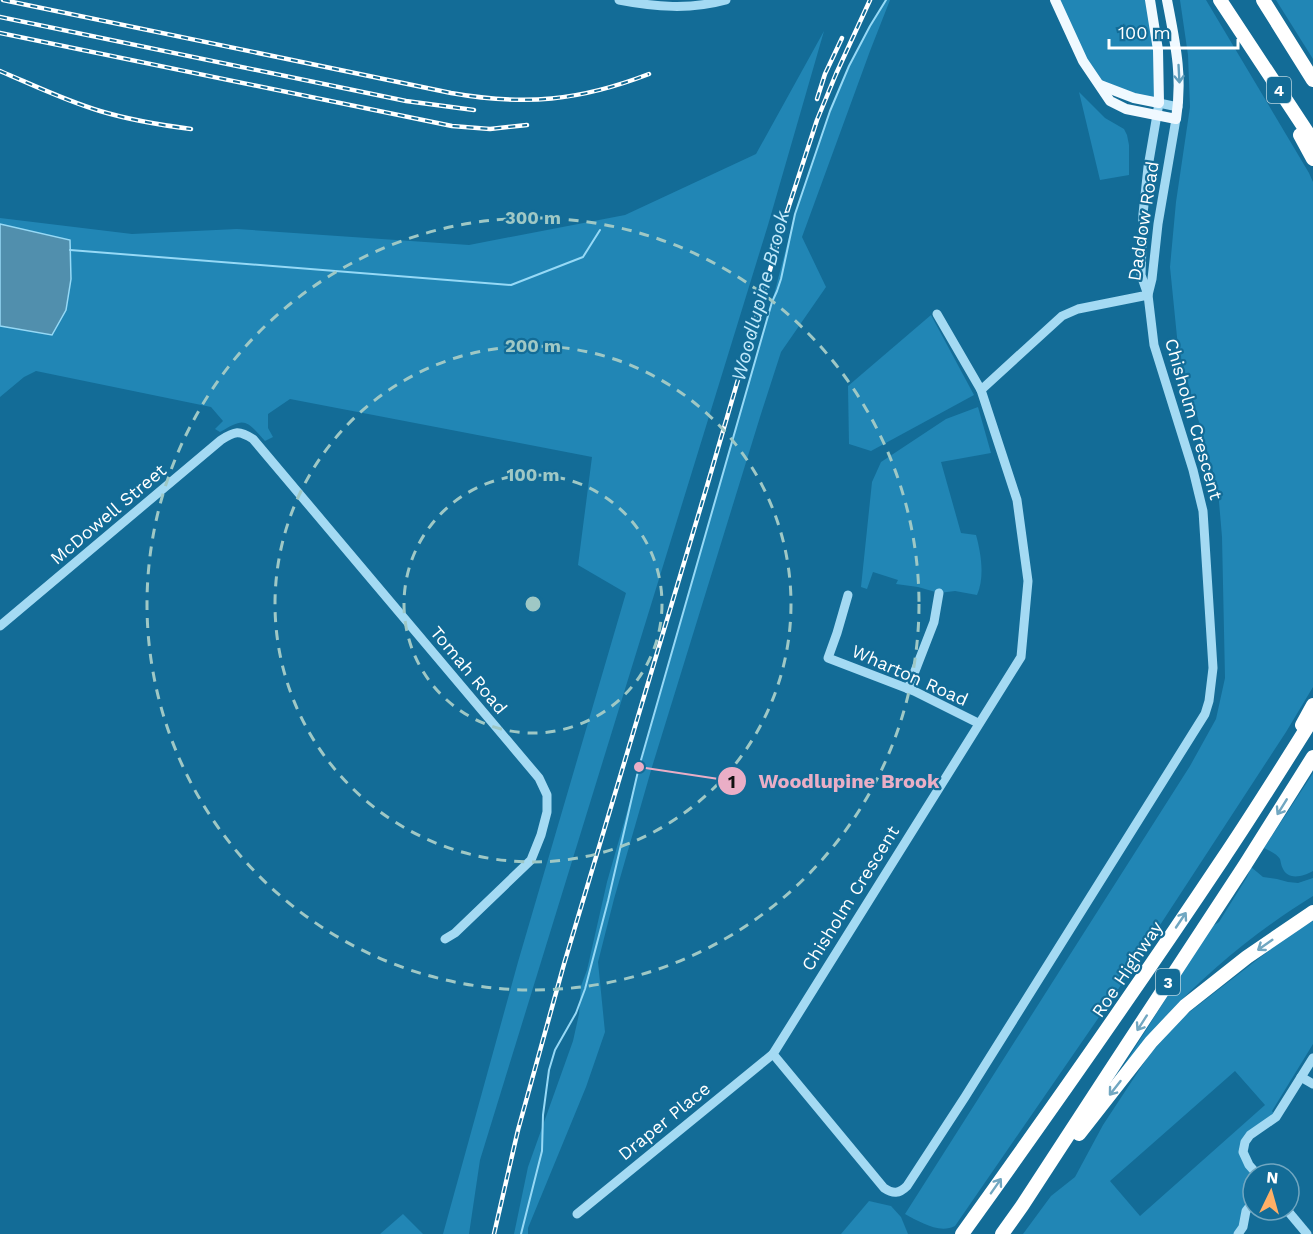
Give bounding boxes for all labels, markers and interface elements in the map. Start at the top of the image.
scale bar [1109,12,1238,50]
text: 100 m [1118,22,1171,43]
one-way arrow [1173,64,1184,84]
road number: 4 [1267,77,1291,103]
street label: Daddow Road [1123,160,1163,282]
text: 300 m [505,207,561,228]
water label: Woodlupine Brook [726,207,795,384]
text: 200 m [505,335,561,356]
street label: Chisholm Crescent [1161,336,1227,503]
street label: McDowell Street [46,459,170,569]
text: 100 m [506,464,560,485]
centre of rings [523,594,543,614]
street label: Tomah Road [426,622,512,718]
street label: Wharton Road [849,640,971,710]
callout: Woodlupine Brook [717,762,952,800]
text: Woodlupine Brook [759,769,940,793]
text: 1 [728,771,736,792]
one-way arrow [1275,798,1288,815]
street label: Chisholm Crescent [797,821,903,974]
one-way arrow [1176,912,1188,929]
street label: Roe Highway [1087,916,1167,1021]
one-way arrow [1257,939,1273,951]
road number: 3 [1156,969,1180,995]
one-way arrow [1135,1014,1147,1031]
street label: Draper Place [614,1078,714,1164]
one-way arrow [1108,1080,1121,1096]
north arrow [1241,1162,1301,1222]
text: N [1266,1168,1279,1188]
one-way arrow [990,1179,1003,1195]

